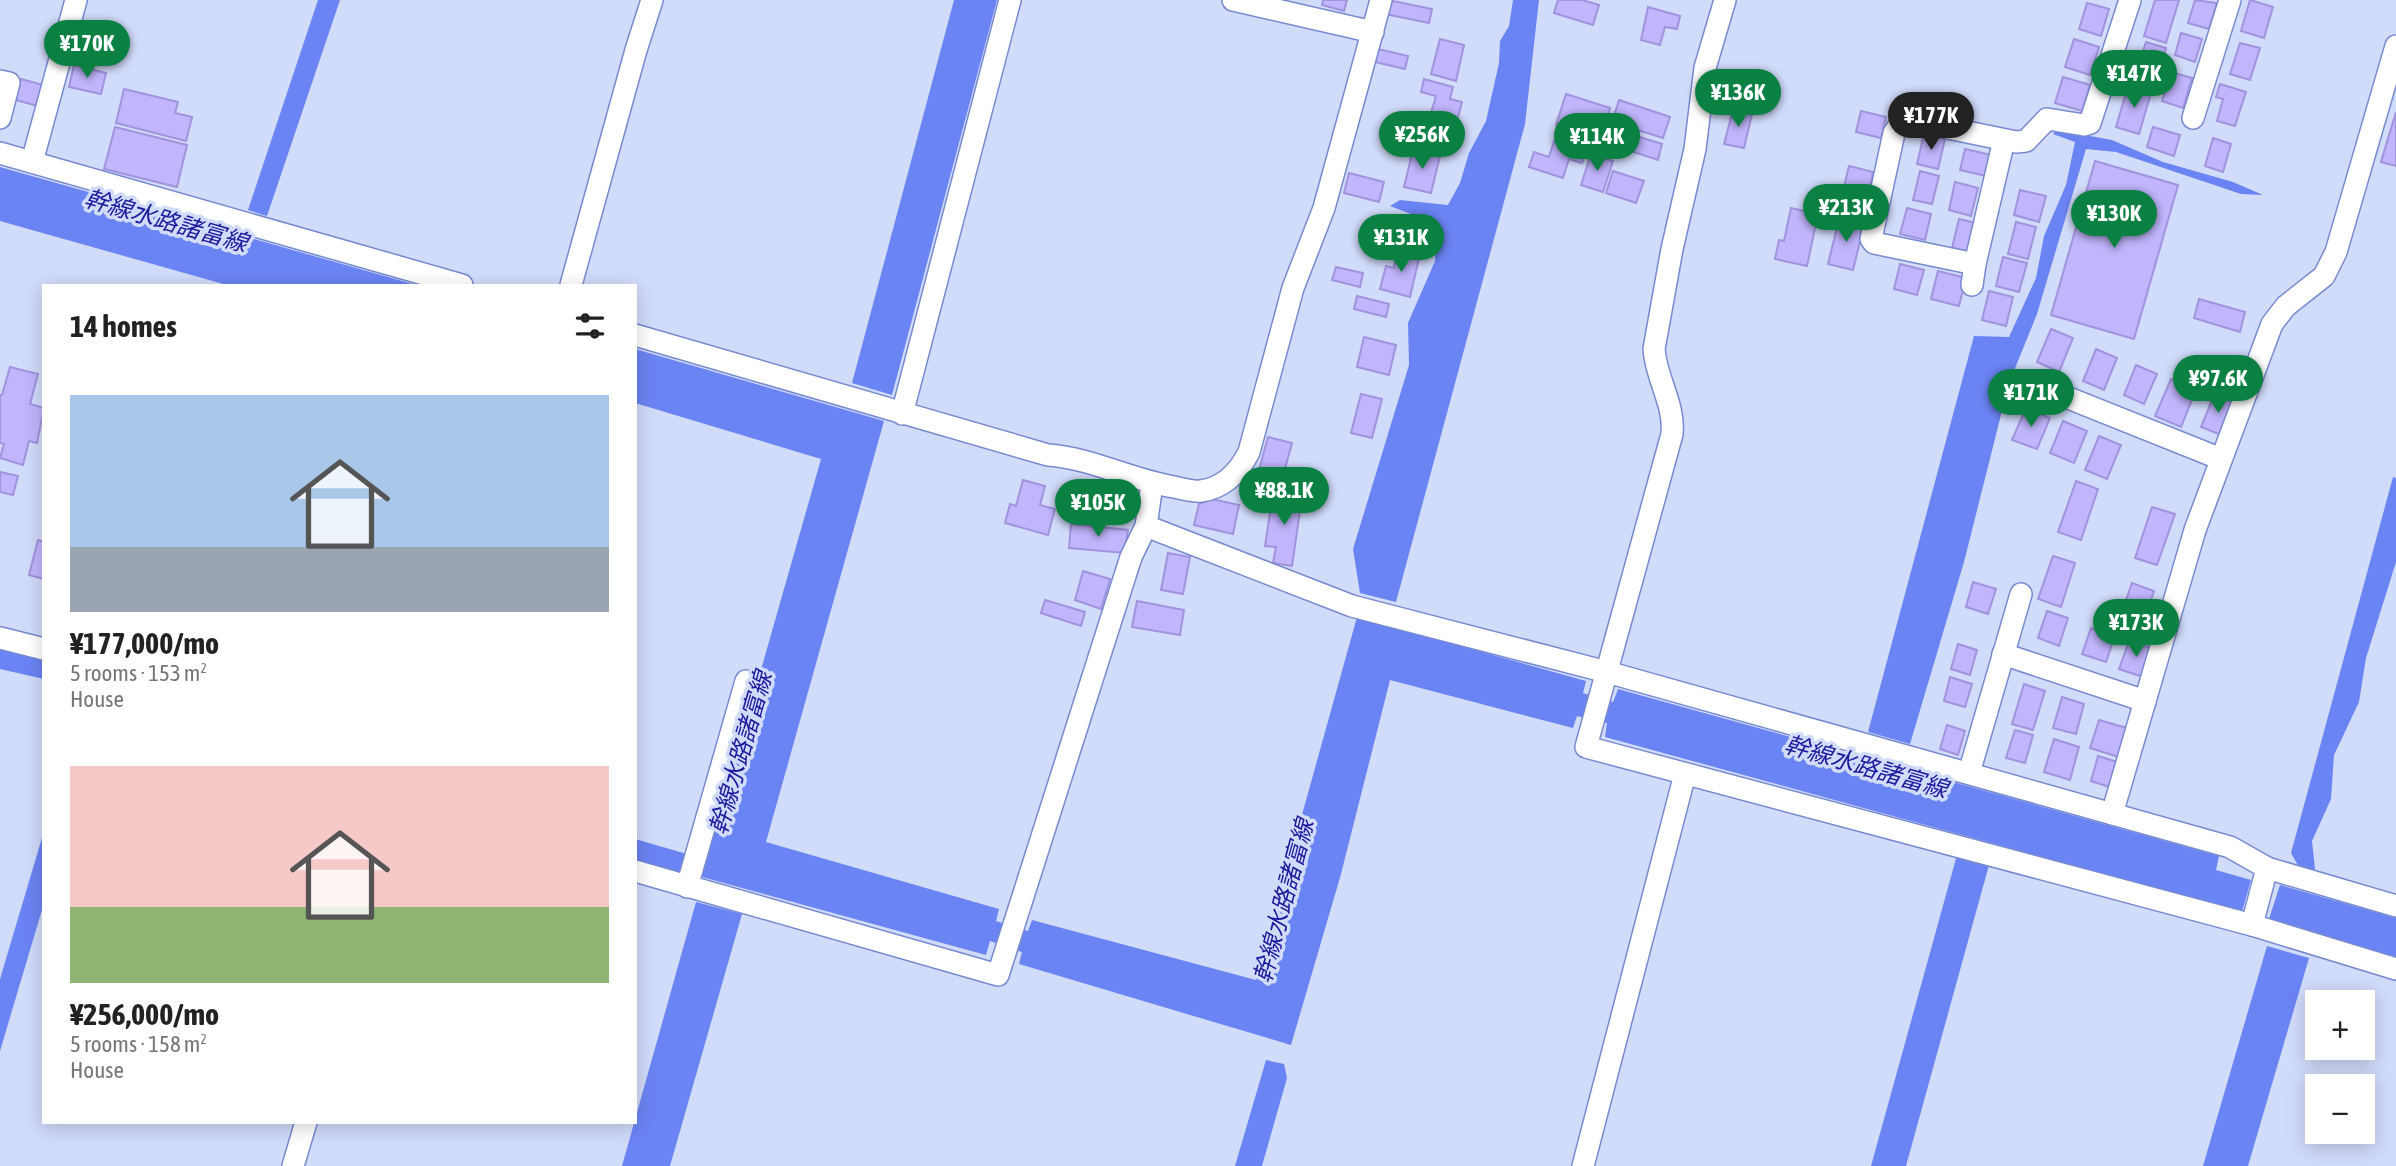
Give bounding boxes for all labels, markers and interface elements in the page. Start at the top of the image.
pin: ¥170K [38,20,136,80]
text: ¥170K [60,30,114,56]
pin: ¥147K [2085,50,2183,110]
text: ¥147K [2107,60,2161,86]
pin: ¥136K [1689,69,1787,129]
text: ¥136K [1711,79,1765,105]
pin: ¥177K [1882,92,1980,152]
text: ¥177K [1904,102,1958,128]
pin: ¥256K [1373,111,1471,171]
pin: ¥114K [1548,114,1646,173]
text: ¥256K [1395,121,1449,147]
text: ¥114K [1570,123,1624,149]
water label: 幹線水路諸富線 [82,184,253,257]
pin: ¥213K [1797,184,1895,244]
pin: ¥130K [2065,190,2163,250]
text: ¥213K [1819,194,1873,220]
text: ¥130K [2087,200,2141,226]
pin: ¥131K [1352,215,1450,274]
text: ¥131K [1374,224,1428,250]
icon: filters [571,307,609,345]
text: 14 homes [70,309,177,343]
pin: ¥97.6K [2161,356,2275,415]
text: ¥97.6K [2189,365,2247,391]
pin: ¥171K [1982,370,2080,429]
text: ¥171K [2004,379,2058,405]
icon: home [277,441,403,567]
pin: ¥88.1K [1227,468,1341,527]
text: ¥88.1K [1255,477,1313,503]
pin: ¥105K [1049,480,1147,539]
text: ¥105K [1071,489,1125,515]
pin: ¥173K [2087,600,2185,659]
text: ¥173K [2109,609,2163,635]
text: ¥177,000/mo [70,626,219,660]
text: 5 rooms · 153 m² [70,660,207,686]
water label: 幹線水路諸富線 [704,666,777,837]
text: House [70,686,124,712]
water label: 幹線水路諸富線 [1782,730,1953,803]
icon: home [277,812,403,938]
water label: 幹線水路諸富線 [1249,813,1319,986]
map controls [2305,990,2375,1144]
button: + [2305,990,2375,1060]
text: ¥256,000/mo [70,997,219,1031]
text: 5 rooms · 158 m² [70,1031,207,1057]
text: House [70,1057,124,1083]
button: − [2305,1074,2375,1144]

